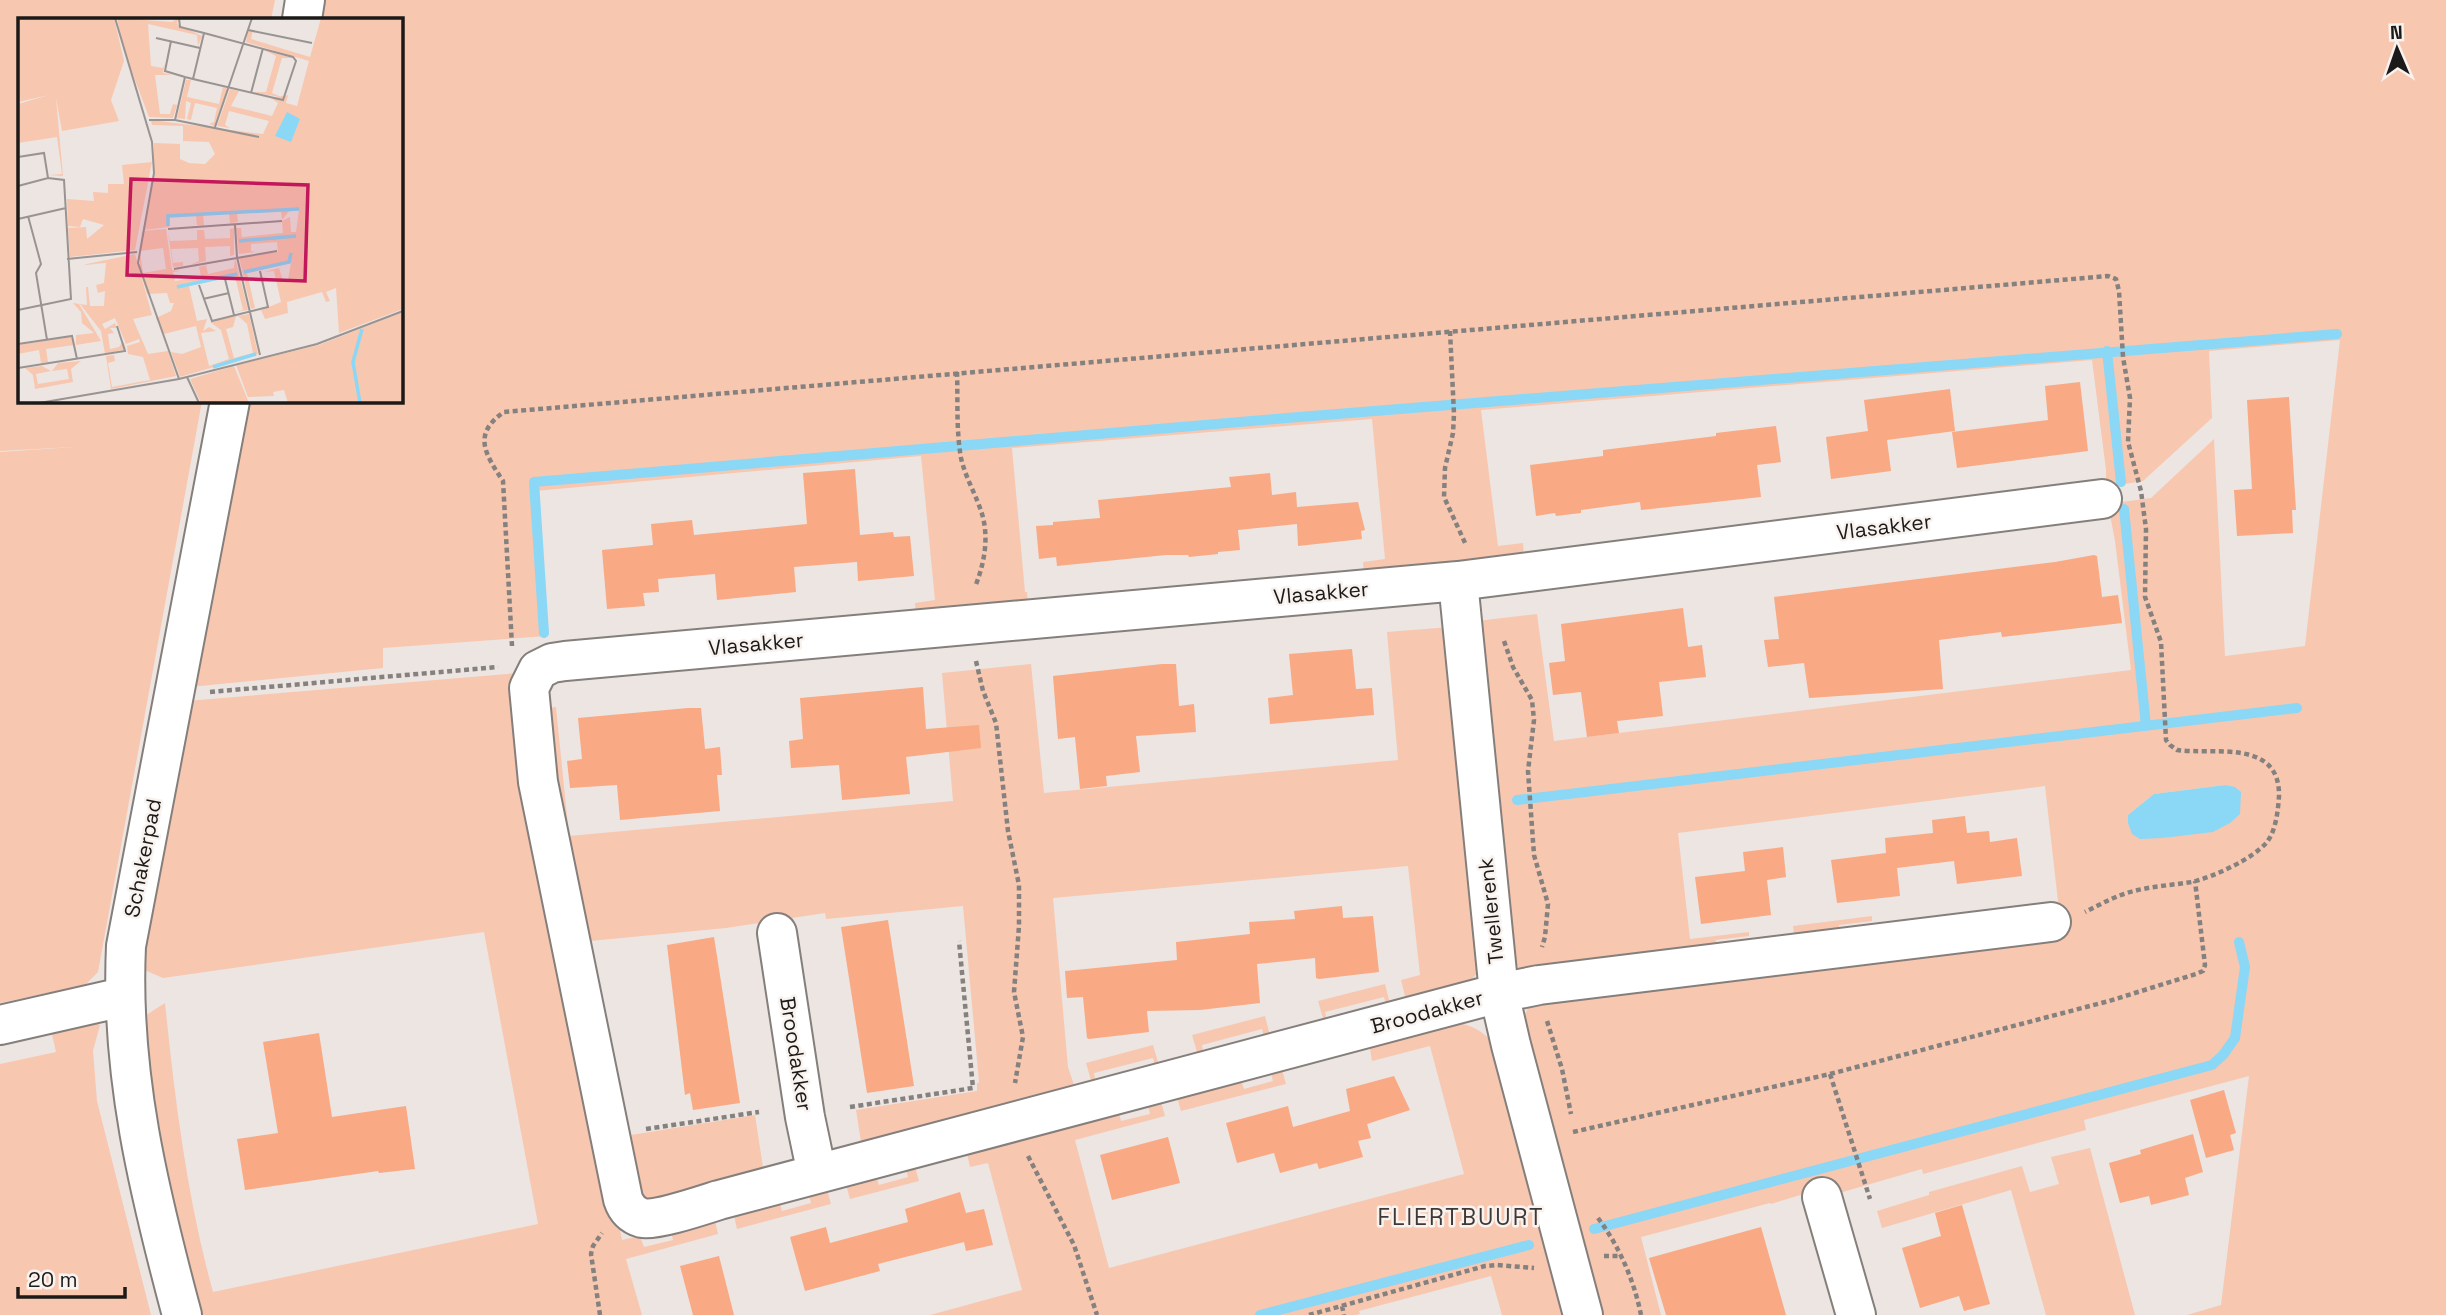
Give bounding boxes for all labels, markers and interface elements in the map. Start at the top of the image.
north arrow [2362,14,2432,84]
inset map [18,18,402,402]
text: N [2390,20,2403,45]
street label: Vlasakker [1835,507,1933,546]
street label: Vlasakker [1272,575,1370,610]
street label: Vlasakker [707,626,805,661]
street label: Schakerpad [118,796,167,920]
street label: Twellerenk [1472,857,1510,966]
street label: Broodakker [1368,984,1486,1039]
street label: Broodakker [774,995,819,1113]
district label: FLIERTBUURT [1378,1202,1544,1232]
scale bar [18,1256,124,1300]
text: 20 m [28,1266,78,1293]

